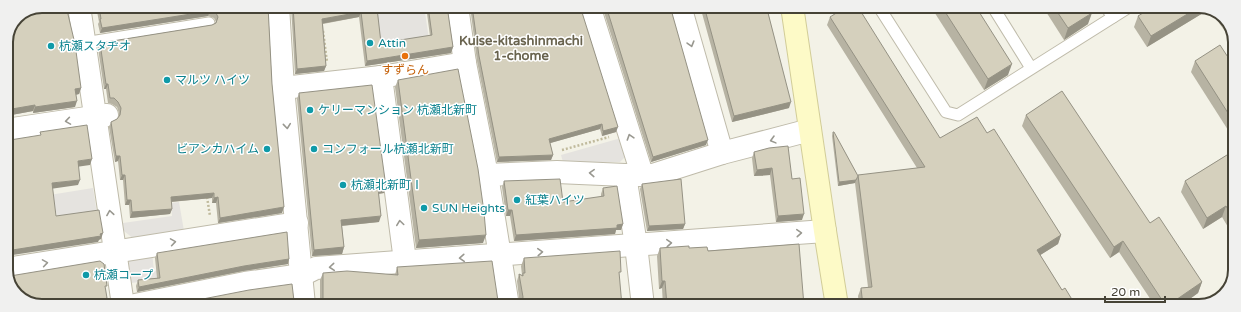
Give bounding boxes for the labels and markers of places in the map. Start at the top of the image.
place label: Attin [378,36,406,50]
marker: Attin [365,38,375,48]
place label: 杭瀬スタヂオ [59,39,131,53]
marker: 杭瀬スタヂオ [46,41,56,51]
marker: すずらん [400,51,410,61]
place label: すずらん [381,63,429,77]
place label: マルツ ハイツ [175,73,250,87]
marker: マルツ ハイツ [162,75,172,85]
place label: ケリーマンション 杭瀬北新町 [318,103,477,117]
marker: ケリーマンション 杭瀬北新町 [305,105,315,115]
place label: ビアンカハイム [176,142,259,156]
place label: コンフォール杭瀬北新町 [322,142,454,156]
marker: ビアンカハイム [262,144,272,154]
marker: コンフォール杭瀬北新町 [309,144,319,154]
place label: 杭瀬北新町Ⅰ [351,178,423,192]
marker: 杭瀬北新町Ⅰ [338,180,348,190]
place label: 紅葉ハイツ [525,193,585,207]
marker: 紅葉ハイツ [512,195,522,205]
place label: SUN Heights [432,201,505,215]
marker: SUN Heights [419,203,429,213]
place label: 杭瀬コープ [94,268,153,282]
marker: 杭瀬コープ [81,270,91,280]

